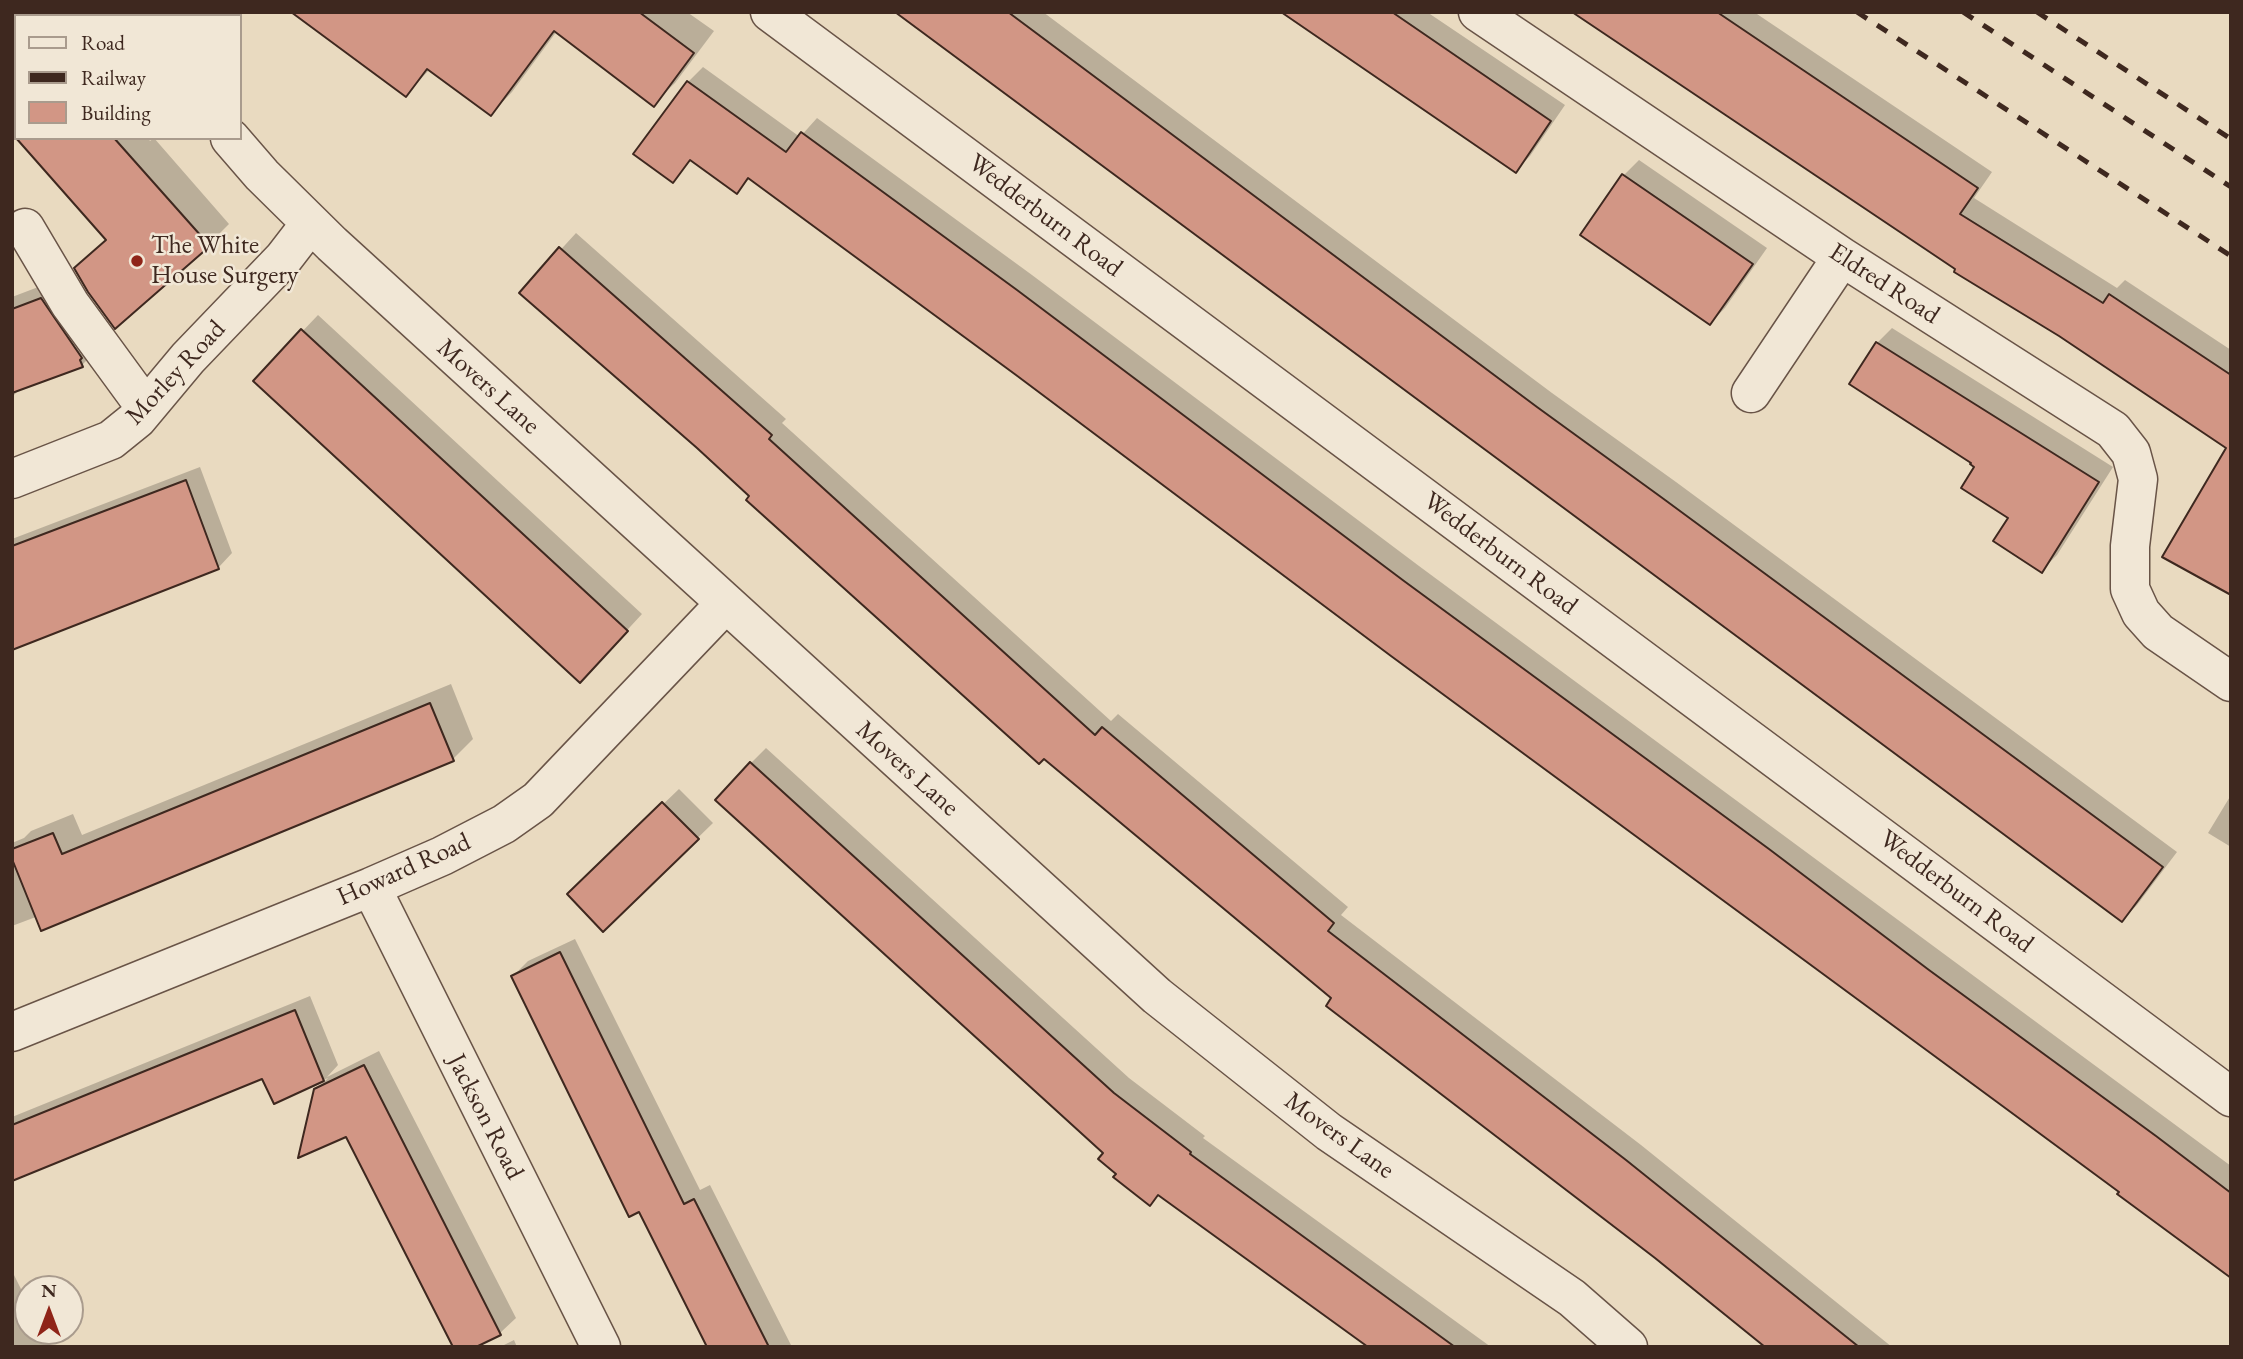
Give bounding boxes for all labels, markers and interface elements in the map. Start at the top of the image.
legend [14,14,242,140]
text: Road [81,29,125,56]
text: Railway [81,64,146,91]
text: Building [81,99,151,126]
street label: Wedderburn Road [962,148,1128,284]
place label: The White House Surgery [151,230,298,292]
street label: Eldred Road [1823,237,1945,331]
marker: The White House Surgery [129,253,145,269]
street label: Morley Road [120,314,232,432]
street label: Movers Lane [430,333,546,441]
street label: Wedderburn Road [1417,486,1583,622]
street label: Movers Lane [849,715,965,823]
street label: Wedderburn Road [1873,824,2039,960]
street label: Howard Road [332,827,476,913]
street label: Jackson Road [440,1049,530,1185]
street label: Movers Lane [1278,1086,1400,1186]
north arrow [14,1275,84,1345]
text: N [41,1278,57,1303]

